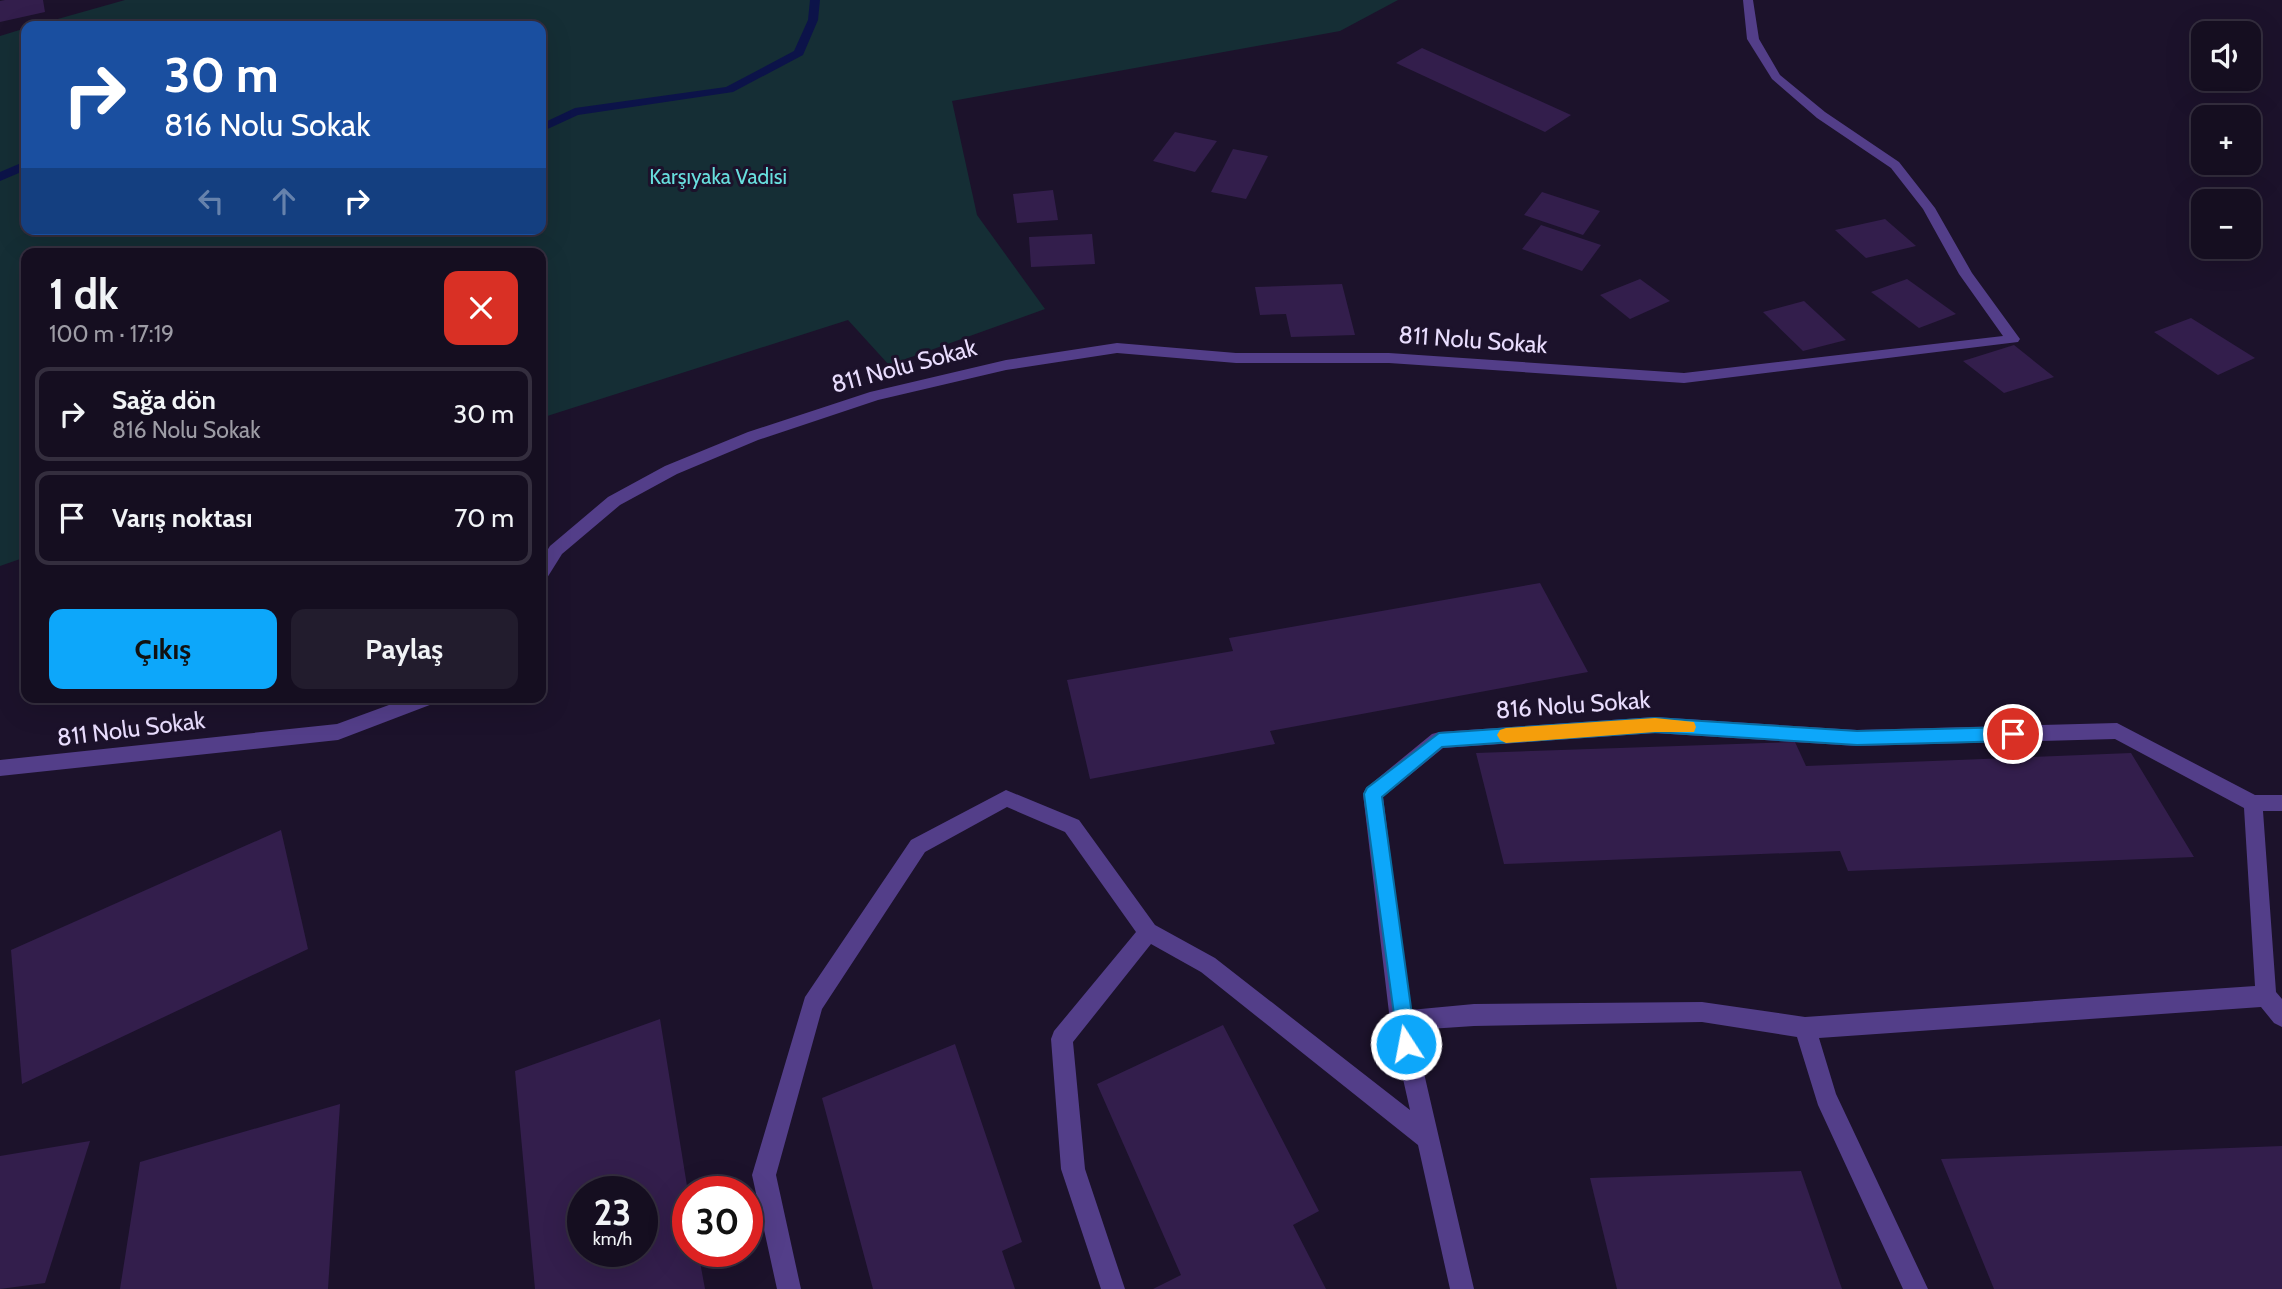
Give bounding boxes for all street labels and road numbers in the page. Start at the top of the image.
street label: 811 Nolu Sokak [1398,320,1549,359]
street label: 811 Nolu Sokak [828,332,980,399]
street label: 816 Nolu Sokak [1495,685,1651,724]
street label: 811 Nolu Sokak [55,705,207,752]

